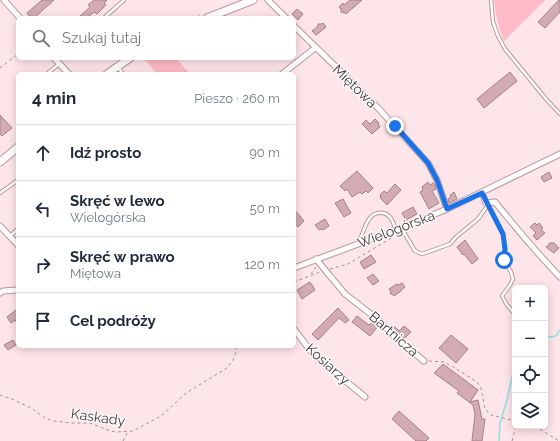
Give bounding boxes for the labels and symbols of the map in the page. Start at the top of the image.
street label: Miętowa [330,61,380,111]
route end [386,117,404,135]
street label: Wielogórska [355,207,437,251]
route start [495,251,513,269]
street label: Bartnicza [366,308,422,360]
street label: Kosiarzy [303,340,354,388]
street label: Kaskady [70,405,127,429]

